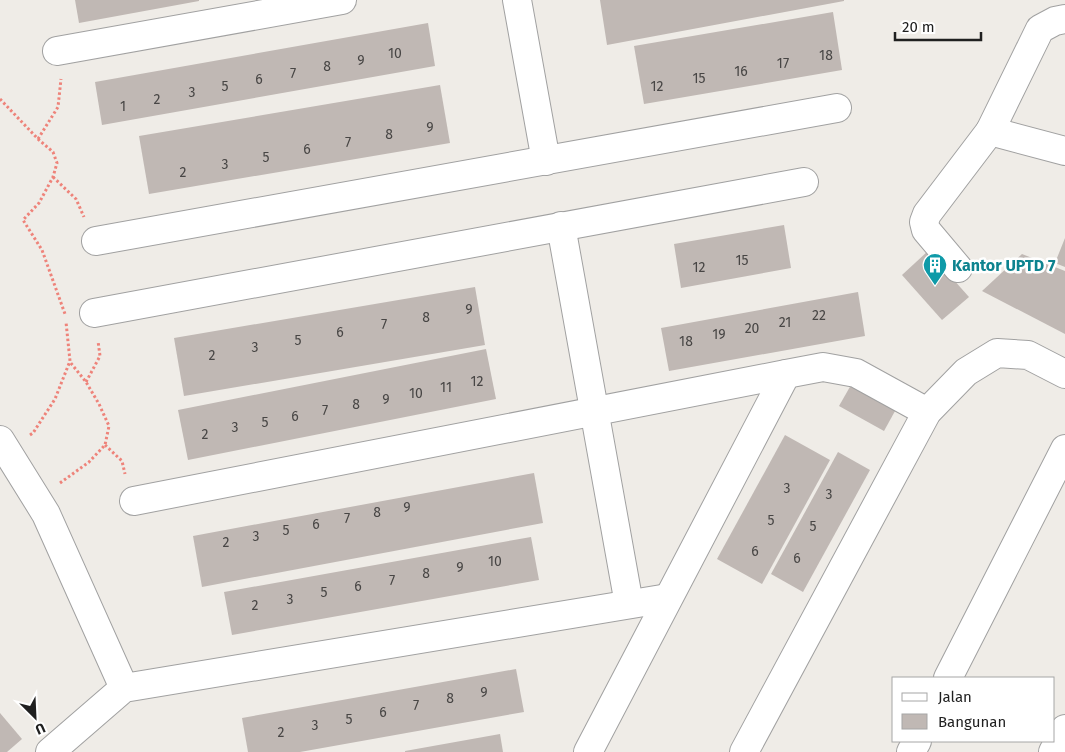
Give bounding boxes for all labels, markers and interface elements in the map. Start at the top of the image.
scale bar [895,10,981,42]
text: 20 m [902,18,935,36]
house number: 10 [388,45,402,62]
house number: 18 [819,47,833,64]
house number: 9 [357,52,365,69]
house number: 17 [777,55,789,72]
house number: 8 [323,58,331,75]
house number: 16 [734,63,748,80]
house number: 7 [290,65,296,82]
house number: 15 [692,70,706,87]
house number: 6 [255,71,263,88]
house number: 5 [221,78,229,95]
house number: 12 [651,78,664,95]
house number: 3 [189,84,196,101]
house number: 2 [154,91,161,108]
house number: 1 [120,98,126,115]
house number: 9 [426,119,434,136]
house number: 8 [385,126,393,143]
house number: 7 [345,134,351,151]
house number: 6 [303,141,311,158]
house number: 5 [262,149,270,166]
house number: 3 [222,156,229,173]
house number: 2 [180,164,187,181]
house number: 15 [735,252,749,269]
building icon: Kantor UPTD 7 [922,252,948,286]
place label: Kantor UPTD 7 [952,256,1056,275]
house number: 12 [693,259,706,276]
house number: 9 [465,301,473,318]
house number: 22 [812,307,826,324]
house number: 8 [422,309,430,326]
house number: 21 [779,314,791,331]
house number: 7 [381,316,387,333]
house number: 20 [745,320,760,337]
house number: 6 [336,324,344,341]
house number: 19 [712,326,726,343]
house number: 5 [294,332,302,349]
house number: 18 [679,333,693,350]
house number: 3 [252,339,259,356]
house number: 2 [209,347,216,364]
house number: 12 [471,373,484,390]
house number: 11 [440,379,452,396]
house number: 10 [409,385,423,402]
house number: 9 [382,391,390,408]
house number: 8 [352,396,360,413]
house number: 7 [322,402,328,419]
house number: 6 [291,408,299,425]
house number: 5 [261,414,269,431]
house number: 3 [232,419,239,436]
house number: 2 [202,426,209,443]
house number: 3 [784,480,791,497]
house number: 3 [826,486,833,503]
house number: 9 [403,499,411,516]
house number: 8 [373,504,381,521]
house number: 7 [344,510,350,527]
house number: 5 [767,512,775,529]
house number: 6 [312,516,320,533]
house number: 5 [809,518,817,535]
house number: 5 [282,522,290,539]
house number: 3 [253,528,260,545]
house number: 2 [223,534,230,551]
house number: 6 [751,543,759,560]
house number: 6 [793,550,801,567]
house number: 10 [488,553,502,570]
house number: 9 [456,559,464,576]
house number: 8 [422,565,430,582]
house number: 7 [389,572,395,589]
house number: 6 [354,578,362,595]
house number: 5 [320,584,328,601]
house number: 3 [287,591,294,608]
house number: 2 [252,597,259,614]
legend [892,677,1055,742]
house number: 9 [480,684,488,701]
text: Jalan [938,688,972,706]
house number: 8 [446,690,454,707]
north arrow [10,692,60,742]
house number: 7 [413,697,419,714]
house number: 6 [379,704,387,721]
house number: 5 [345,711,353,728]
text: Bangunan [938,713,1006,731]
house number: 3 [312,717,319,734]
text: U [32,719,48,738]
house number: 2 [278,724,285,741]

